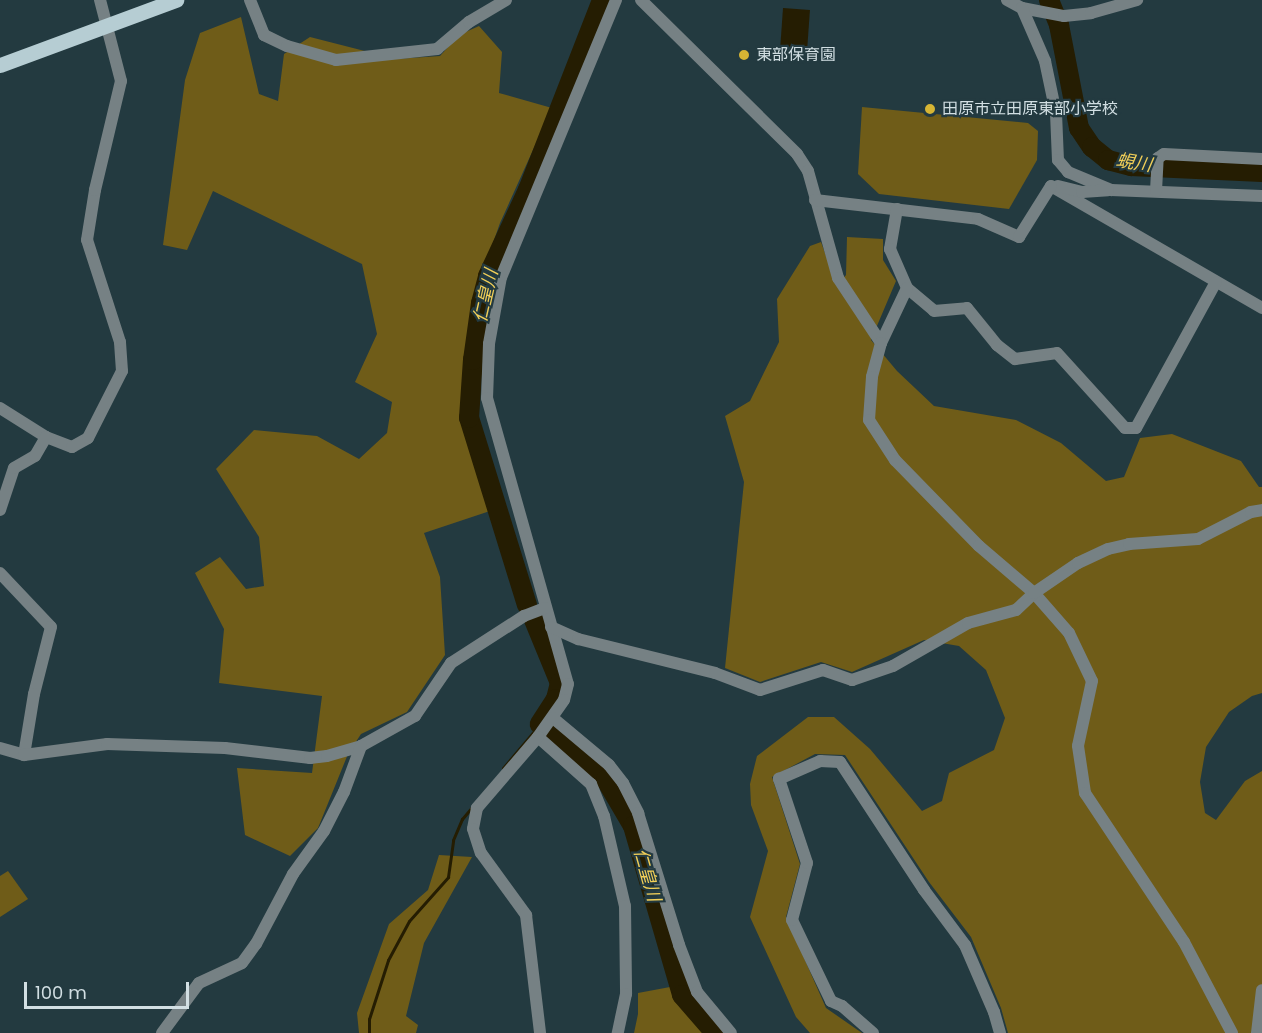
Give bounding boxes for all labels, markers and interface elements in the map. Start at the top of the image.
place label: 東部保育園 [756,45,836,65]
marker: 東部保育園 [737,48,751,62]
place label: 田原市立田原東部小学校 [942,99,1118,119]
marker: 田原市立田原東部小学校 [923,102,937,116]
water label: 蜆川 [1115,150,1153,176]
water label: 仁皇川 [469,267,503,325]
water label: 仁皇川 [629,846,665,904]
scale bar [27,970,192,1008]
text: 100 m [35,980,87,1005]

